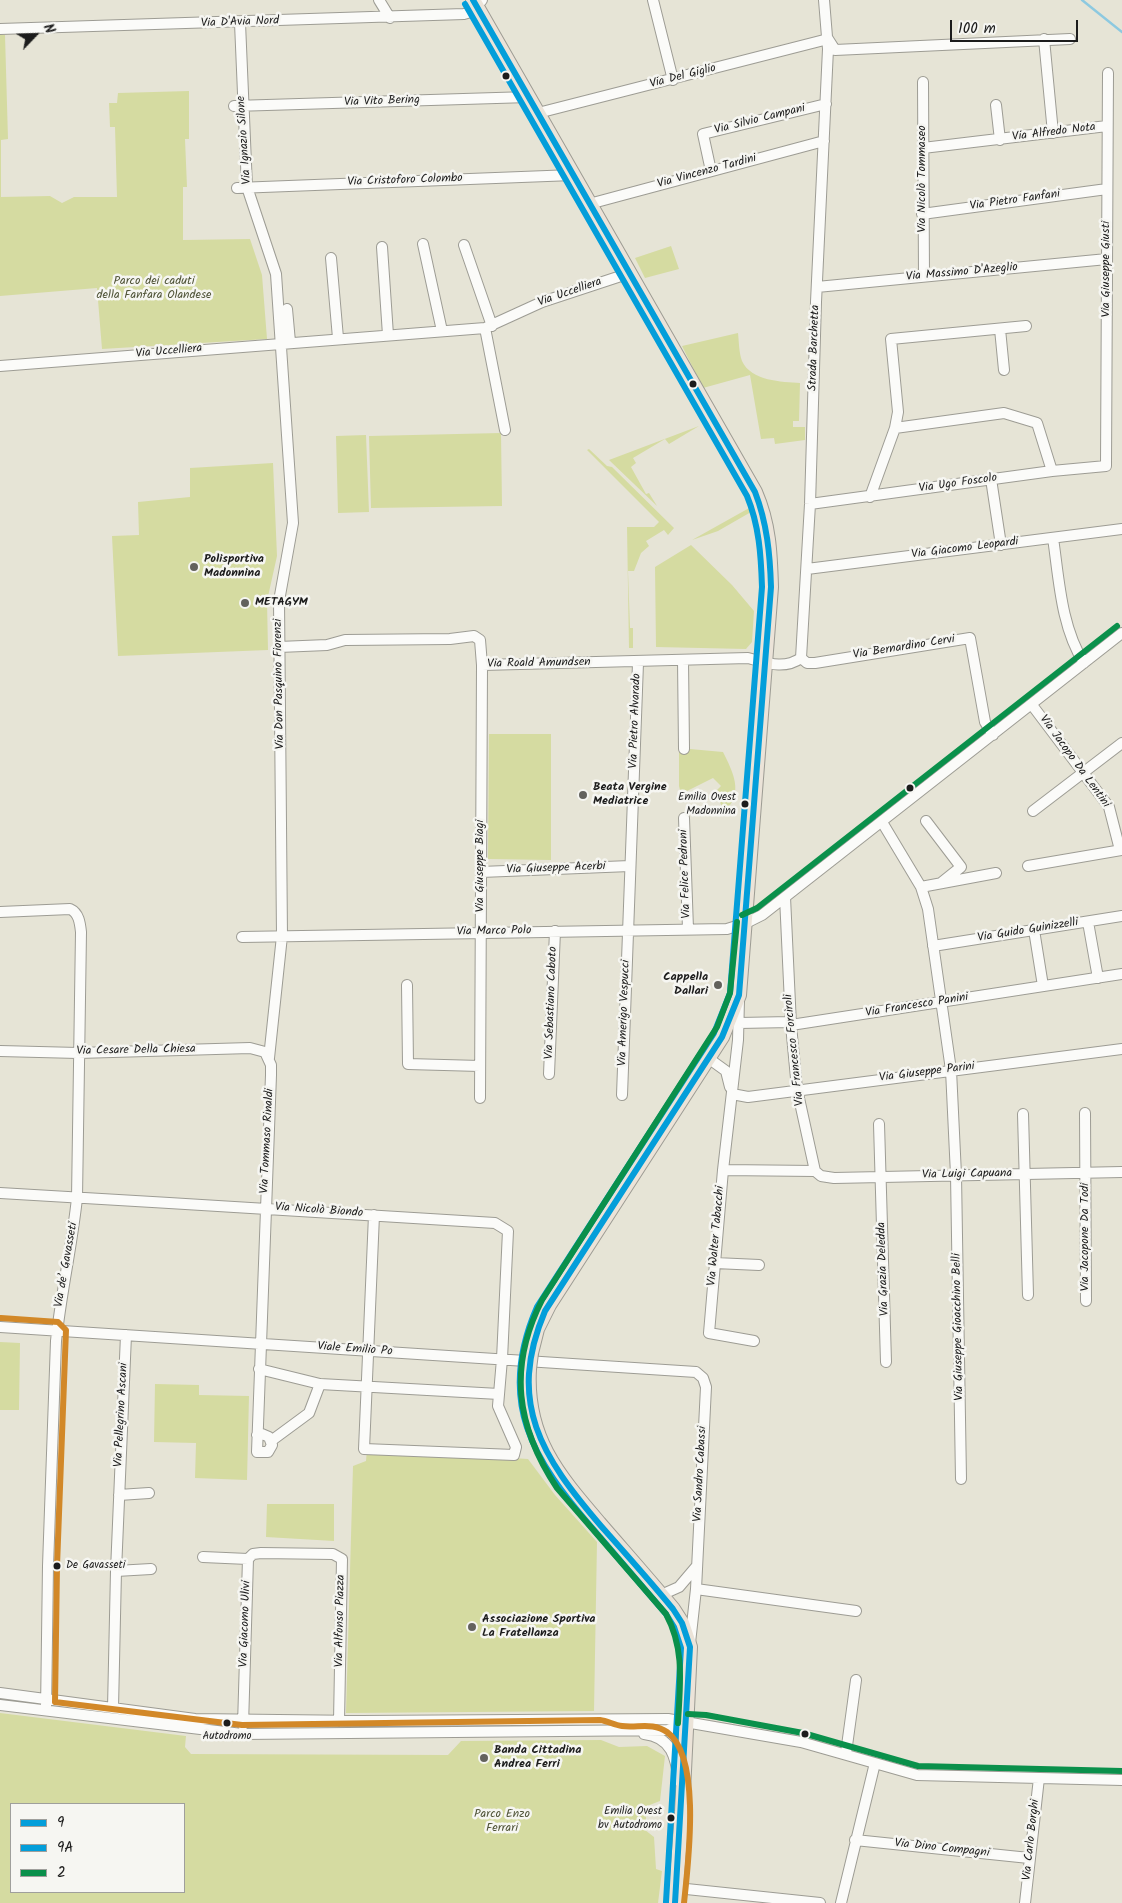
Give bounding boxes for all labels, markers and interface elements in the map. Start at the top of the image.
north arrow [10,10,60,60]
scale bar [952,10,1080,42]
street label: Via D'Avia Nord [201,14,279,32]
text: 100 m [958,17,996,41]
text: N [37,20,61,37]
street label: Via Del Giglio [648,62,718,92]
unlabelled marker [501,71,511,81]
street label: Via Vito Bering [344,93,420,111]
street label: Via Ignazio Silone [235,95,255,185]
street label: Via Silvio Campani [713,102,807,138]
street label: Via Alfredo Nota [1012,121,1096,145]
street label: Via Nicolò Tommaseo [916,125,930,233]
street label: Via Vincenzo Tardini [656,152,758,192]
street label: Via Cristoforo Colombo [347,172,463,190]
street label: Via Pietro Fanfani [969,188,1061,214]
street label: Via Giuseppe Giusti [1100,221,1114,317]
street label: Via Massimo D'Azeglio [906,261,1018,285]
park label: Parco dei caduti della Fanfara Olandese [97,275,211,303]
street label: Via Uccelliera [536,275,604,311]
street label: Strada Barchetta [806,305,824,391]
street label: Via Uccelliera [135,342,203,362]
unlabelled marker [688,379,698,389]
street label: Via Ugo Foscolo [918,471,998,497]
street label: Via Giacomo Leopardi [911,535,1019,563]
place label: Polisportiva Madonnina [204,553,264,581]
marker: Polisportiva Madonnina [188,561,200,573]
place label: METAGYM [255,596,308,610]
marker: METAGYM [239,597,251,609]
street label: Via Don Pasquino Fiorenzi [272,619,288,749]
street label: Via Bernardino Cervi [852,633,956,663]
street label: Via Roald Amundsen [487,656,591,672]
street label: Via Pietro Alvarado [627,673,645,769]
street label: Via Jacopo Da Lentini [1036,713,1112,811]
place label: Beata Vergine Mediatrice [593,781,667,809]
unlabelled marker [905,783,915,793]
marker: Beata Vergine Mediatrice [577,789,589,801]
place label: Emilia Ovest Madonnina [678,791,736,817]
marker: Emilia Ovest Madonnina [740,799,750,809]
street label: Via Giuseppe Biagi [474,820,488,912]
street label: Via Felice Pedroni [677,829,695,919]
street label: Via Giuseppe Acerbi [506,860,606,878]
street label: Via Guido Guinizzelli [977,916,1079,946]
street label: Via Marco Polo [457,924,531,940]
street label: Via Sebastiano Caboto [543,946,561,1060]
street label: Via Amerigo Vespucci [616,959,634,1067]
place label: Cappella Dallari [663,971,708,999]
marker: Cappella Dallari [712,979,724,991]
street label: Via Francesco Panini [864,991,970,1021]
street label: Via Francesco Forciroli [782,993,808,1107]
street label: Via Cesare Della Chiesa [76,1043,196,1059]
street label: Via Giuseppe Parini [878,1060,976,1086]
street label: Via Tommaso Rinaldi [258,1088,278,1194]
street label: Via Luigi Capuana [922,1167,1012,1183]
street label: Via Jacopone Da Todi [1079,1183,1093,1291]
street label: Via Walter Tabacchi [705,1185,729,1287]
street label: Via Nicolò Biondo [274,1201,364,1221]
street label: Via de’ Gavasseti [52,1221,82,1309]
street label: Via Grazia Deledda [875,1222,893,1316]
street label: Via Giuseppe Gioacchino Belli [951,1253,967,1401]
street label: Viale Emilio Po [317,1340,393,1360]
street label: Via Pellegrino Ascani [112,1362,132,1468]
street label: Via Sandro Cabassi [691,1426,711,1522]
place label: De Gavasseti [66,1559,125,1573]
marker: De Gavasseti [52,1561,62,1571]
street label: Via Alfonso Piazza [333,1574,349,1668]
street label: Via Giacomo Ulivi [237,1580,255,1668]
place label: Associazione Sportiva La Fratellanza [482,1613,595,1641]
marker: Associazione Sportiva La Fratellanza [466,1621,478,1633]
marker: Autodromo [222,1718,232,1728]
unlabelled marker [800,1729,810,1739]
place label: Autodromo [202,1730,252,1744]
place label: Banda Cittadina Andrea Ferri [494,1744,581,1772]
marker: Banda Cittadina Andrea Ferri [478,1752,490,1764]
street label: Via Carlo Borghi [1021,1799,1043,1881]
legend [10,1803,185,1893]
place label: Emilia Ovest bv Autodromo [598,1805,662,1831]
park label: Parco Enzo Ferrari [474,1808,530,1836]
text: 9 [57,1811,64,1835]
marker: Emilia Ovest bv Autodromo [666,1813,676,1823]
text: 9A [57,1836,73,1860]
street label: Via Dino Compagni [894,1837,990,1861]
text: 2 [57,1861,66,1885]

